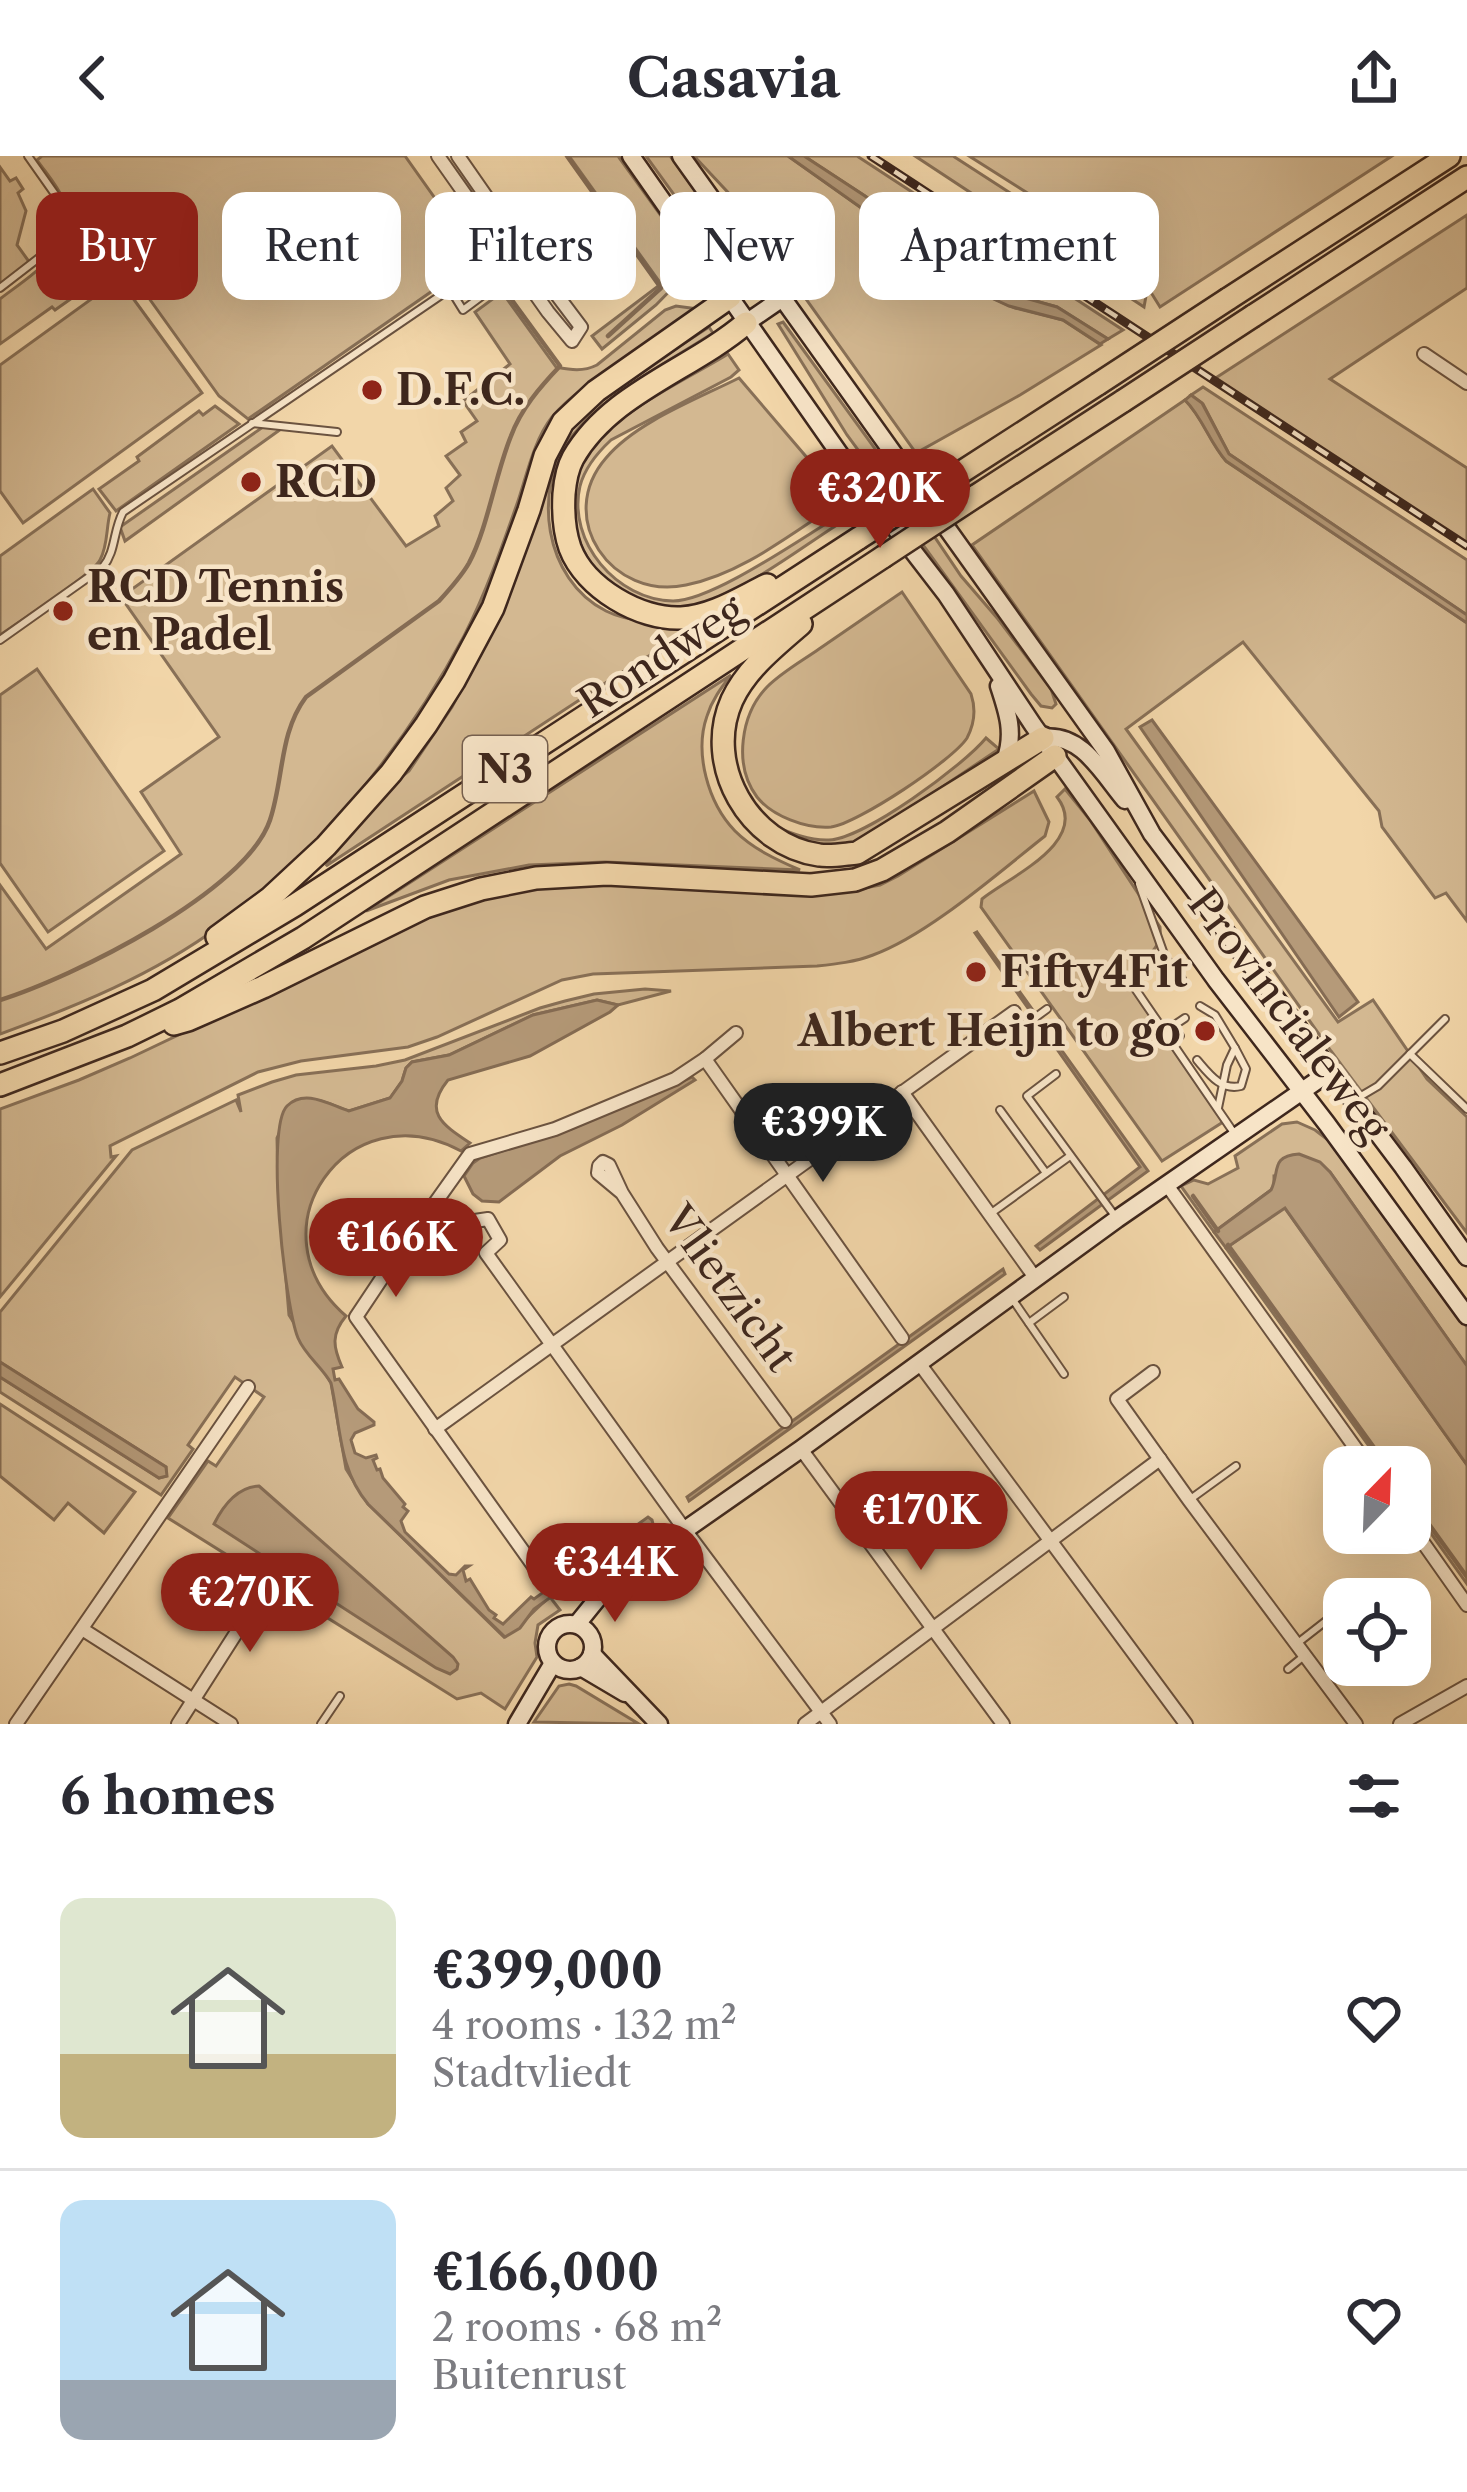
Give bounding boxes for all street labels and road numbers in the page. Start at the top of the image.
street label: Rondweg [568,583,754,729]
road number: N3 [463,736,547,802]
street label: Provincialeweg [1177,878,1401,1152]
street label: Vlietzicht [652,1194,808,1381]

